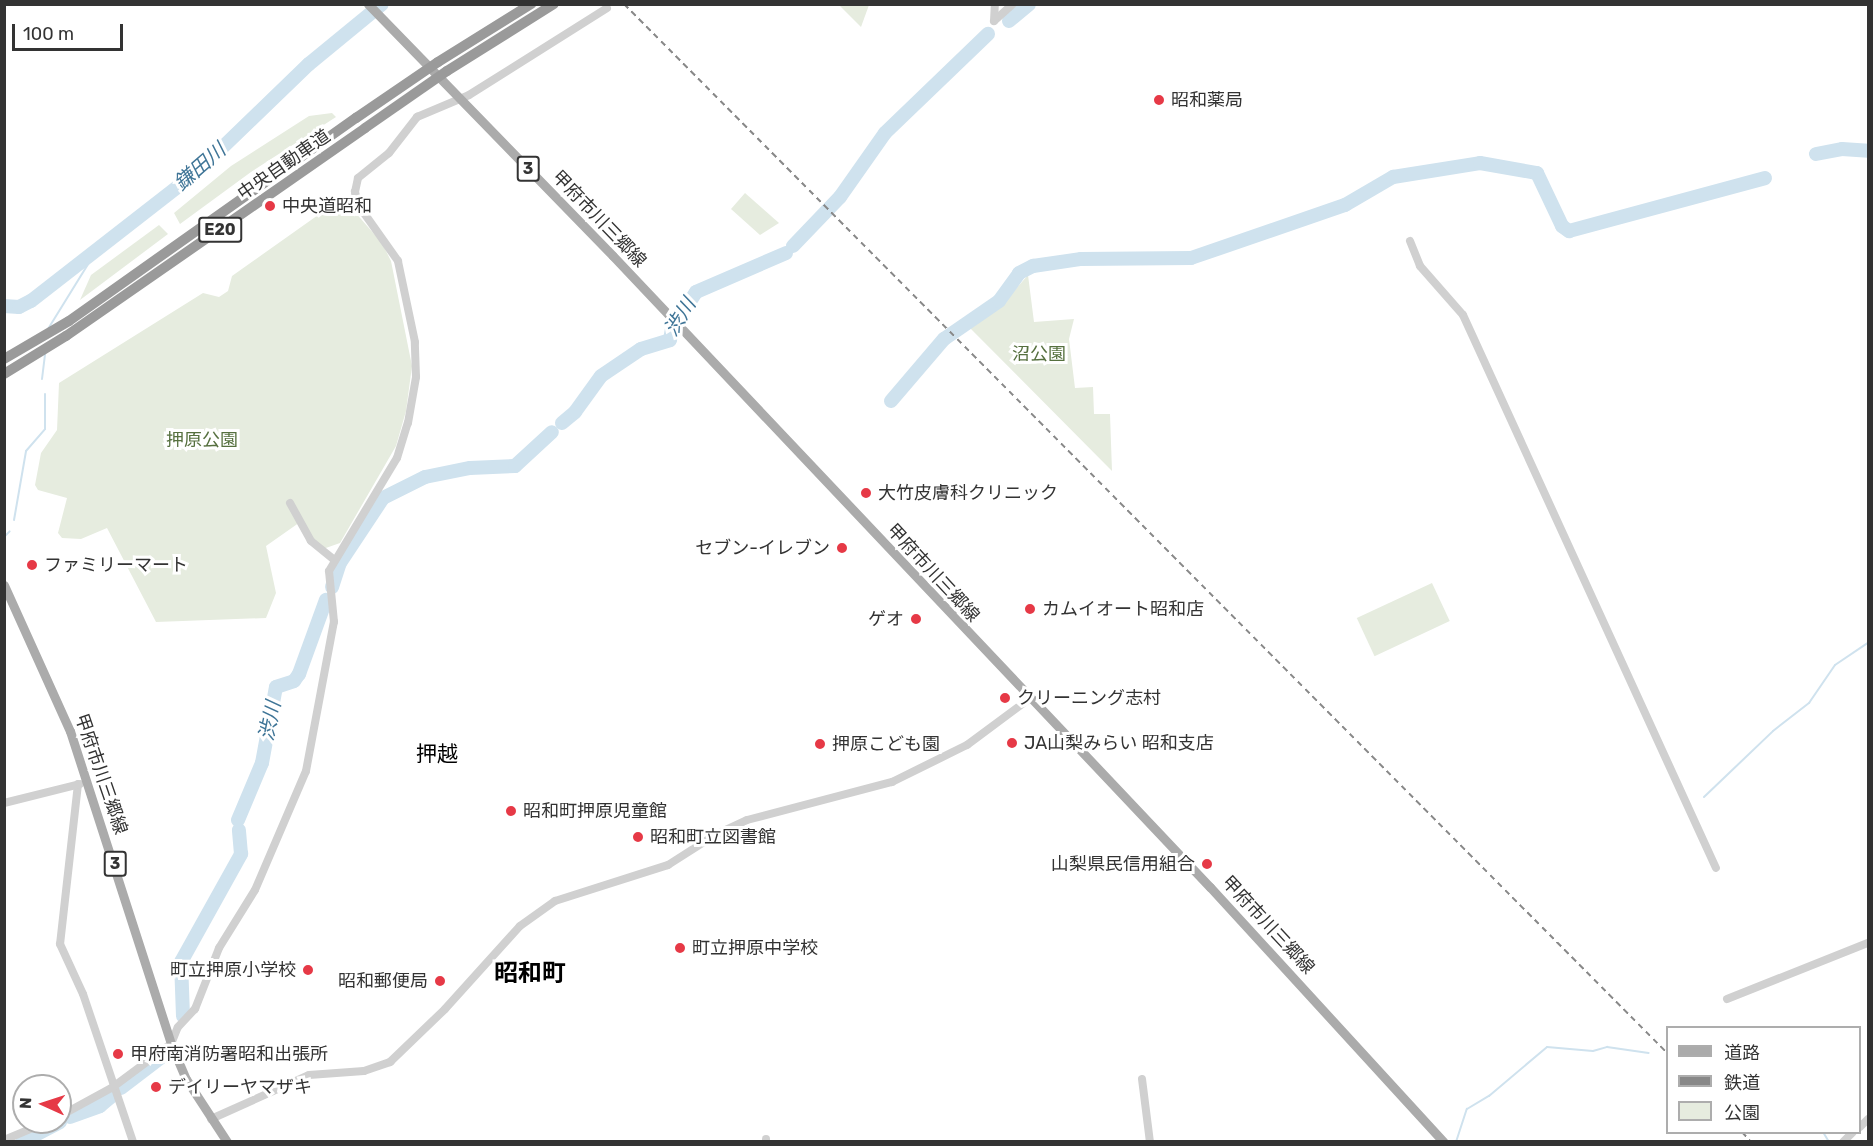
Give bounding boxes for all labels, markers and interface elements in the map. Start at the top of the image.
scale bar [15,12,126,50]
text: 100 m [23,23,74,45]
place label: 昭和薬局 [1171,89,1243,111]
marker: 昭和薬局 [1152,93,1166,107]
street label: 中央自動車道 [234,125,334,205]
water label: 鎌田川 [169,138,231,196]
road number: 3 [516,156,540,182]
street label: 甲府市川三郷線 [547,166,651,272]
place label: 中央道昭和 [282,195,372,217]
marker: 中央道昭和 [263,199,277,213]
road number: E20 [198,217,242,243]
water label: 渋川 [659,294,701,340]
park label: 沼公園 [1012,343,1066,365]
park label: 押原公園 [166,429,238,451]
place label: 大竹皮膚科クリニック [878,482,1058,504]
marker: 大竹皮膚科クリニック [859,486,873,500]
street label: 甲府市川三郷線 [882,520,984,626]
place label: セブン-イレブン [695,537,830,559]
marker: セブン-イレブン [835,541,849,555]
place label: ファミリーマート [44,554,188,576]
marker: ファミリーマート [25,558,39,572]
place label: カムイオート昭和店 [1042,598,1204,620]
marker: カムイオート昭和店 [1023,602,1037,616]
place label: ゲオ [868,608,904,630]
marker: ゲオ [909,612,923,626]
place label: クリーニング志村 [1017,687,1161,709]
marker: クリーニング志村 [998,691,1012,705]
water label: 渋川 [254,699,286,743]
street label: 甲府市川三郷線 [70,711,132,837]
place label: JA山梨みらい 昭和支店 [1024,732,1214,754]
place label: 押原こども園 [832,733,940,755]
marker: JA山梨みらい 昭和支店 [1005,736,1019,750]
marker: 押原こども園 [813,737,827,751]
district label: 押越 [416,741,458,767]
place label: 昭和町押原児童館 [523,800,667,822]
marker: 昭和町押原児童館 [504,804,518,818]
place label: 昭和町立図書館 [650,826,776,848]
marker: 昭和町立図書館 [631,830,645,844]
road number: 3 [103,851,127,877]
place label: 山梨県民信用組合 [1051,853,1195,875]
marker: 山梨県民信用組合 [1200,857,1214,871]
street label: 甲府市川三郷線 [1217,872,1319,978]
place label: 町立押原中学校 [692,937,818,959]
marker: 町立押原中学校 [673,941,687,955]
place label: 町立押原小学校 [170,959,296,981]
district label: 昭和町 [494,960,566,988]
marker: 町立押原小学校 [301,963,315,977]
place label: 昭和郵便局 [338,970,428,992]
marker: 昭和郵便局 [433,974,447,988]
legend [1666,1026,1861,1134]
text: 道路 [1724,1042,1760,1064]
place label: 甲府南消防署昭和出張所 [130,1043,328,1065]
marker: 甲府南消防署昭和出張所 [111,1047,125,1061]
text: 鉄道 [1724,1072,1760,1094]
north arrow [12,1074,72,1134]
place label: デイリーヤマザキ [168,1076,312,1098]
marker: デイリーヤマザキ [149,1080,163,1094]
text: N [16,1097,35,1109]
text: 公園 [1724,1102,1760,1124]

